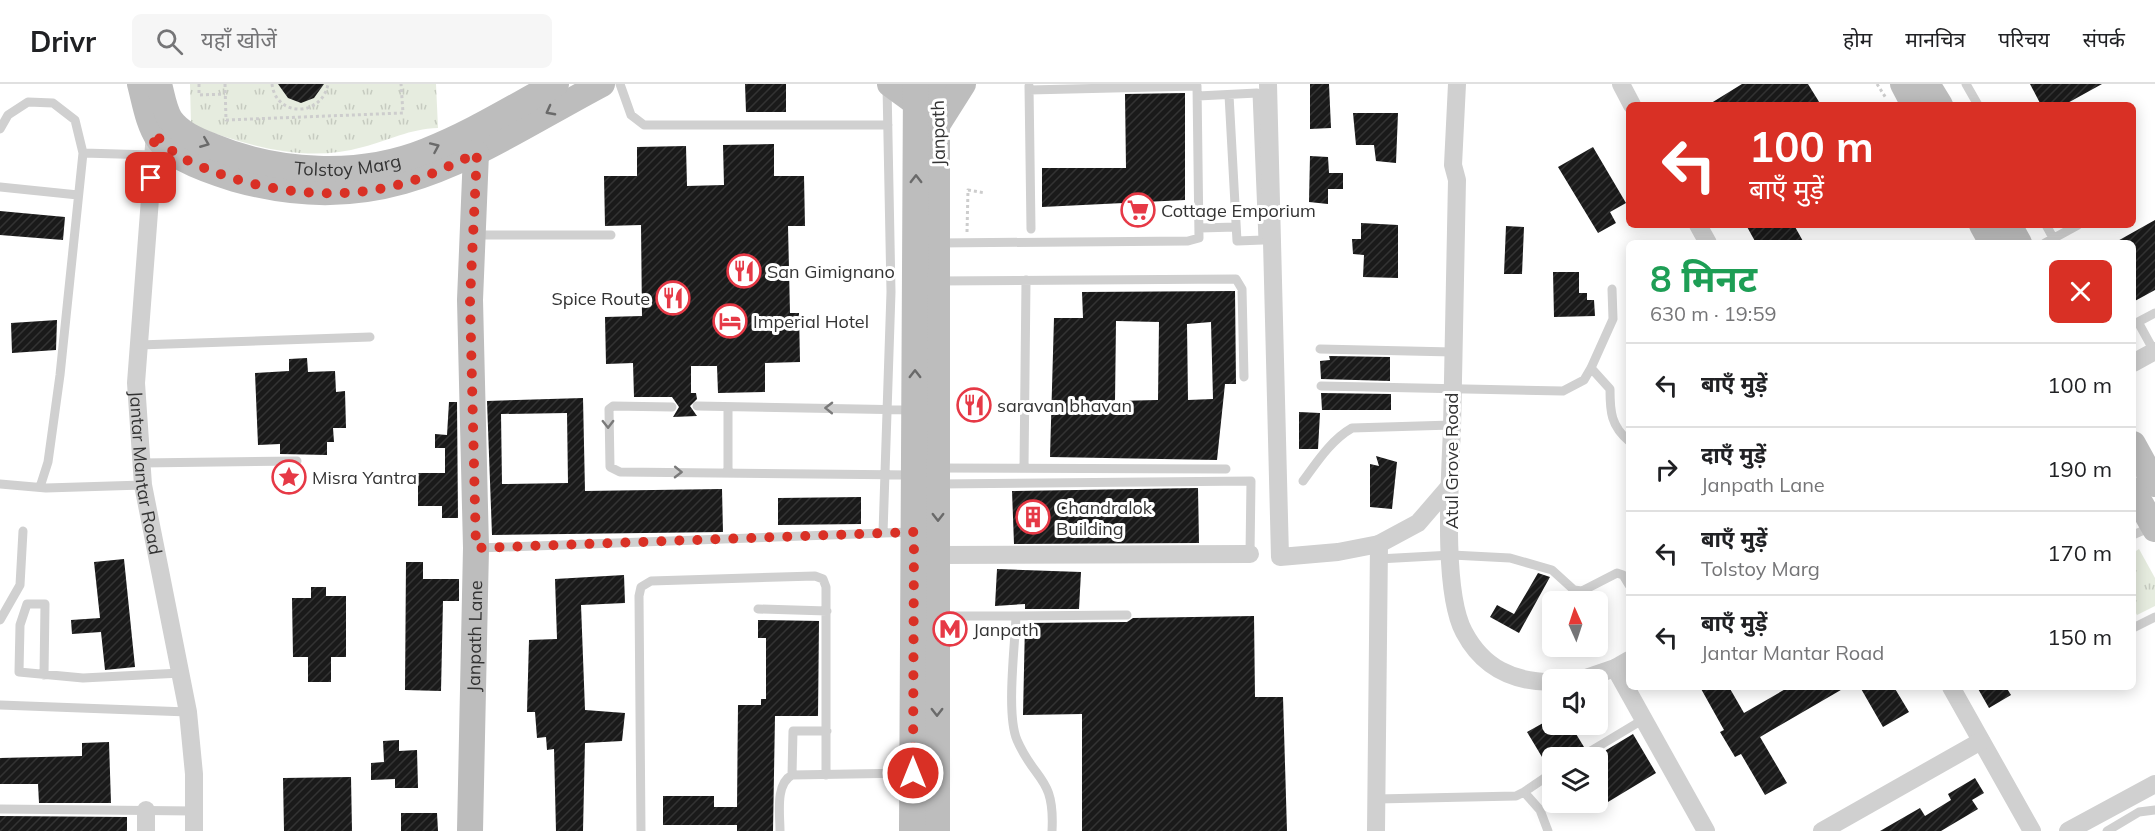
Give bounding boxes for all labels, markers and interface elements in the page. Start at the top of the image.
search box [132,14,552,68]
text: Drivr [30,24,96,59]
icon: search [153,25,186,58]
text: यहाँ खोजें [201,26,277,54]
text: होम [1843,26,1872,52]
text: मानचित्र [1905,26,1965,52]
text: परिचय [1998,26,2050,52]
text: संपर्क [2083,26,2125,52]
street label: Janpath [926,100,950,166]
one-way arrow [546,104,557,116]
text: 100 m [1749,120,1874,173]
icon: left [1650,126,1728,204]
one-way arrow [198,136,209,148]
one-way arrow [429,143,440,155]
street label: Tolstoy Marg [293,149,403,180]
pin [125,152,176,203]
icon: arrive [134,161,167,194]
text: बाएँ मुड़ें [1749,172,1824,206]
one-way arrow [910,174,922,183]
supermarket icon: Cottage Emporium [1120,192,1156,228]
place label: Cottage Emporium [1161,199,1316,222]
restaurant icon: San Gimignano [726,253,762,289]
text: 8 मिनट [1650,256,1757,301]
place label: San Gimignano [767,260,895,283]
button: close [2049,260,2112,323]
restaurant icon: Spice Route [655,280,691,316]
place label: Spice Route [552,287,650,310]
text: 630 m · 19:59 [1650,301,1776,326]
hotel icon: Imperial Hotel [712,303,748,339]
place label: Imperial Hotel [753,310,869,333]
one-way arrow [909,369,921,378]
icon: left [1650,369,1683,402]
text: बाएँ मुड़ें [1701,370,1767,398]
text: 100 m [2047,371,2112,399]
restaurant icon: saravan bhavan [956,387,992,423]
street label: Jantar Mantar Road [125,390,168,556]
street label: Atul Grove Road [1440,393,1463,529]
place label: saravan bhavan [997,394,1132,417]
one-way arrow [825,402,834,414]
one-way arrow [602,420,614,429]
text: दाएँ मुड़ें [1701,441,1766,469]
icon: right [1650,453,1683,486]
text: 190 m [2047,455,2112,483]
place icon: Misra Yantra [271,459,307,495]
place label: Misra Yantra [312,466,417,489]
one-way arrow [674,466,683,479]
text: Janpath Lane [1701,472,1825,497]
place label: Chandralok Building [1056,496,1153,540]
building icon: Chandralok Building [1015,499,1051,535]
one-way arrow [932,513,944,522]
text: बाएँ मुड़ें [1701,525,1767,553]
icon: left [1650,537,1683,570]
text: 170 m [2047,539,2112,567]
text: Tolstoy Marg [1701,556,1820,581]
street label: Janpath Lane [461,580,487,692]
north arrow [1542,591,1608,657]
map controls [1542,591,1608,813]
text: बाएँ मुड़ें [1701,609,1767,637]
metro station icon: Janpath [932,611,968,647]
place label: Janpath [973,618,1039,641]
icon: left [1650,621,1683,654]
text: 150 m [2047,623,2112,651]
text: Jantar Mantar Road [1701,640,1884,665]
button: sound [1542,669,1608,735]
one-way arrow [931,708,944,717]
position arrow [881,741,945,805]
button: layers [1542,747,1608,813]

